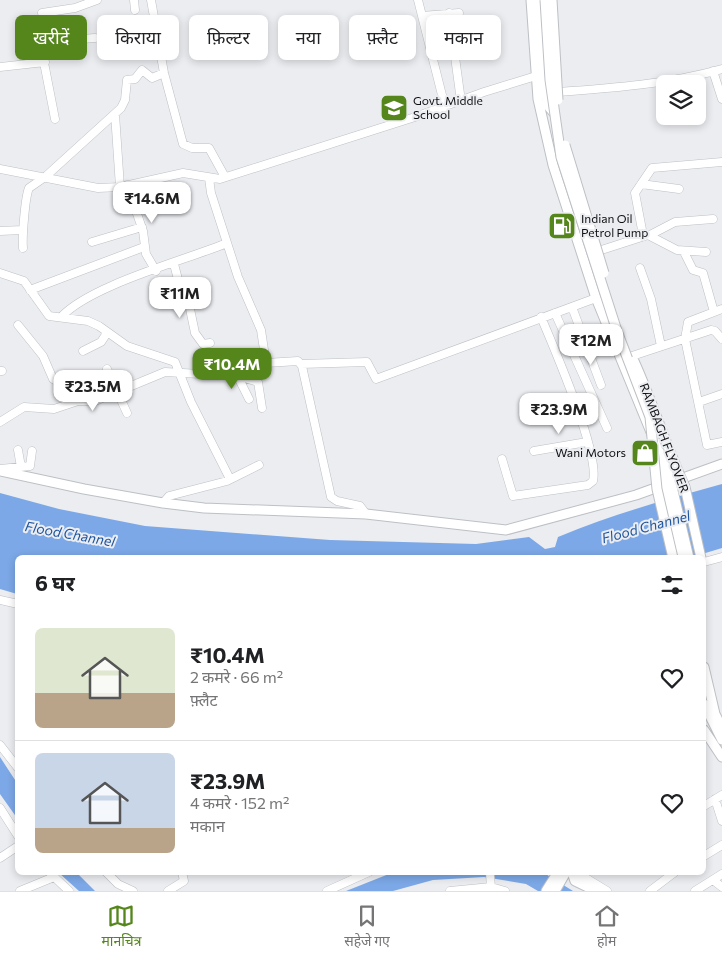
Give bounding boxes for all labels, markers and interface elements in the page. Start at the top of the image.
chip: खरीदें [15,15,87,60]
chip: किराया [97,15,179,60]
chip: फ़िल्टर [189,15,268,60]
chip: नया [278,15,339,60]
chip: फ़्लैट [349,15,416,60]
chip: मकान [426,15,501,60]
map controls [656,75,706,125]
button: layers [656,75,706,125]
school or university icon: Govt. Middle School [379,93,409,123]
place label: Govt. Middle School [413,93,483,121]
pin: ₹14.6M [111,182,193,224]
text: ₹14.6M [124,188,180,207]
fuel station icon: Indian Oil Petrol Pump [547,211,577,241]
place label: Indian Oil Petrol Pump [581,211,648,239]
pin: ₹11M [150,276,210,319]
text: ₹11M [160,283,200,302]
pin: ₹12M [561,324,621,366]
text: ₹12M [570,330,612,349]
pin: ₹10.4M [191,348,273,390]
text: ₹10.4M [204,354,260,373]
pin: ₹23.5M [52,370,134,412]
text: ₹23.5M [64,376,122,395]
street label: RAMBAGH FLYOVER [638,381,692,494]
pin: ₹23.9M [518,392,600,435]
text: ₹23.9M [530,399,588,418]
shop icon: Wani Motors [630,438,660,468]
place label: Wani Motors [555,445,626,459]
water label: Flood Channel [600,506,692,547]
water label: Flood Channel [24,517,117,550]
text: 6 घर [35,570,75,595]
icon: filters [658,571,686,599]
text: ₹10.4M [190,642,265,667]
icon: home [75,648,135,708]
icon: heart [658,664,686,692]
text: 2 कमरे · 66 m² [190,667,283,686]
text: फ़्लैट [190,690,218,709]
text: ₹23.9M [190,768,265,793]
icon: home [75,773,135,833]
icon: heart [658,789,686,817]
text: 4 कमरे · 152 m² [190,793,289,812]
text: मकान [190,816,225,835]
tab: मानचित्र [101,902,141,952]
tab: सहेजे गए [344,902,390,952]
tab: होम [593,902,621,952]

